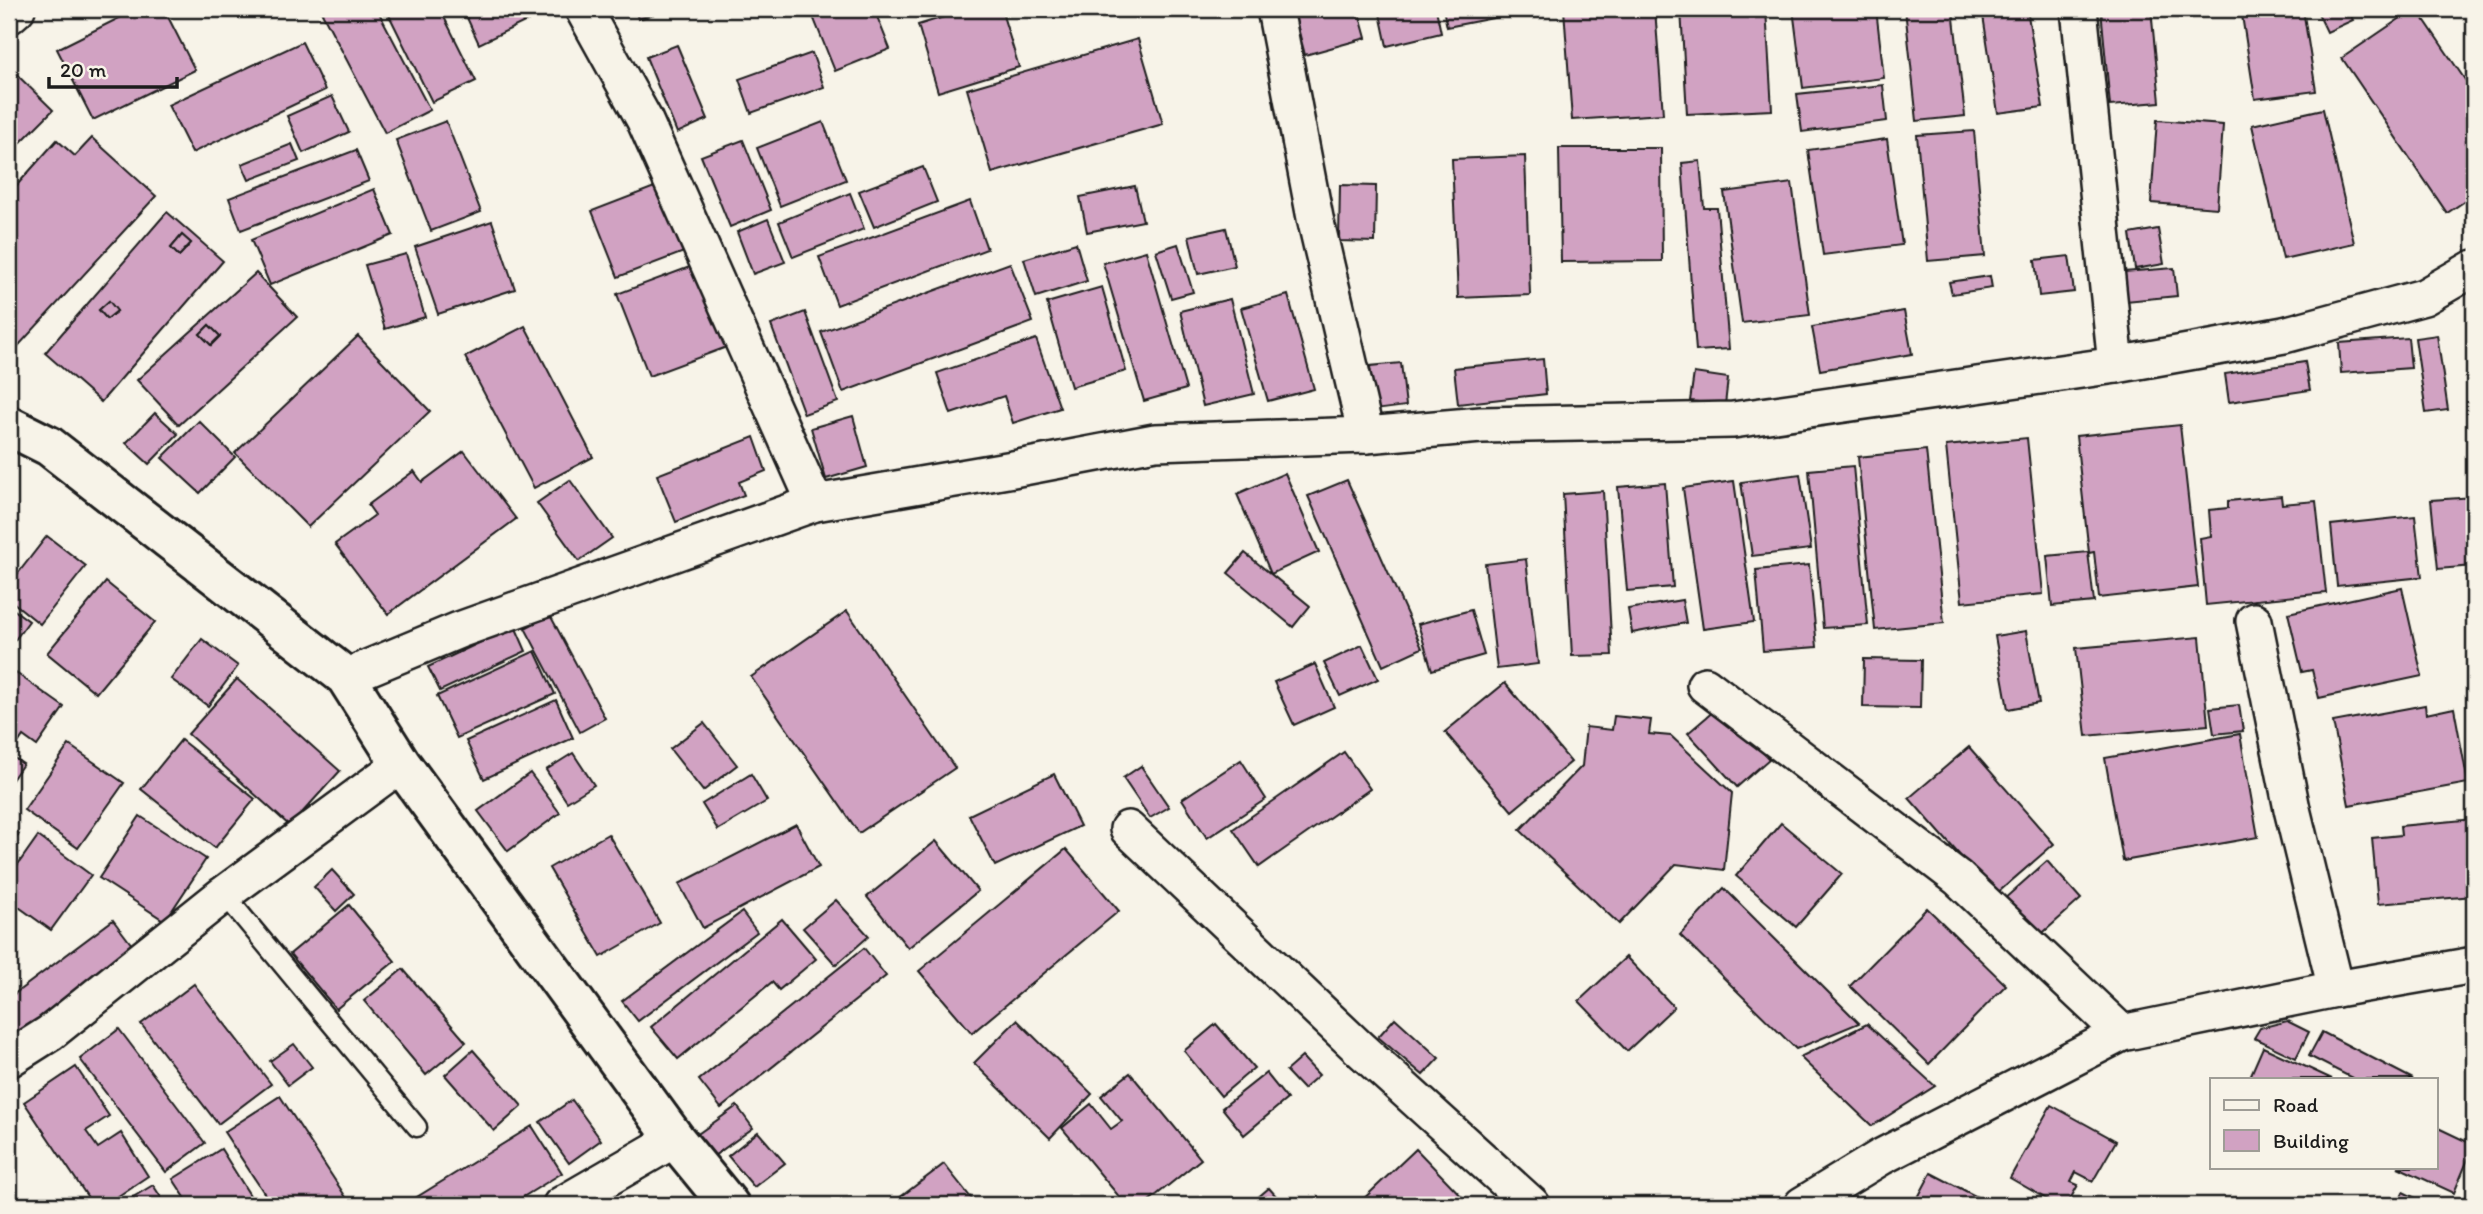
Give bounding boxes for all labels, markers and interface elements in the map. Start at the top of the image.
scale bar [49,46,177,90]
text: 20 m [60,57,107,82]
legend [2210,1078,2438,1168]
text: Road [2273,1092,2319,1117]
text: Building [2273,1128,2349,1153]

